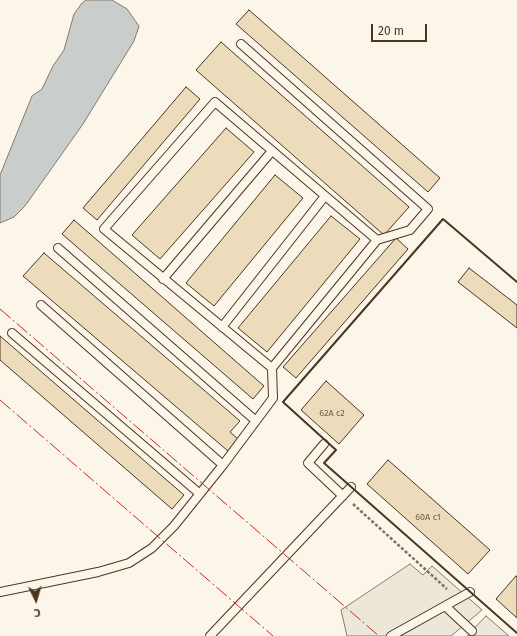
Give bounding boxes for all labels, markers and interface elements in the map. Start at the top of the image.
scale bar [373,16,429,42]
text: 20 m [378,24,404,38]
house number: 62А с2 [319,408,345,418]
house number: 60А с1 [415,512,441,522]
north arrow [16,580,56,620]
text: С [33,606,41,619]

